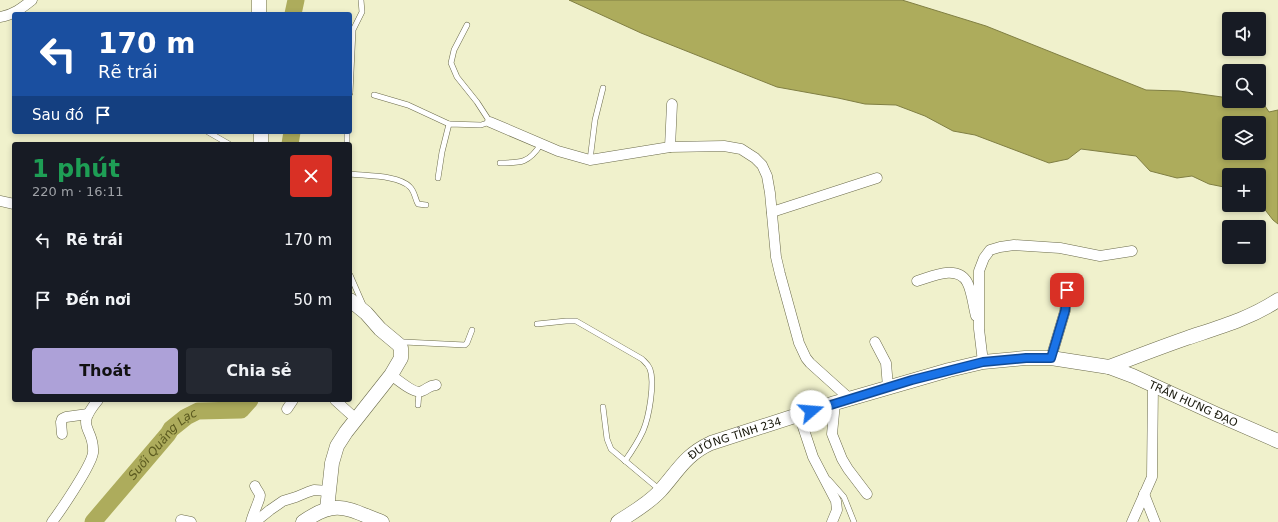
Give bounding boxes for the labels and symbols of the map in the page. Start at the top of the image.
pin [1050,273,1084,307]
street label: TRẦN HƯNG ĐẠO [1146,378,1240,430]
position arrow [790,390,832,432]
water label: Suối Quảng Lạc [125,406,200,482]
street label: ĐƯỜNG TỈNH 234 [686,415,783,462]

